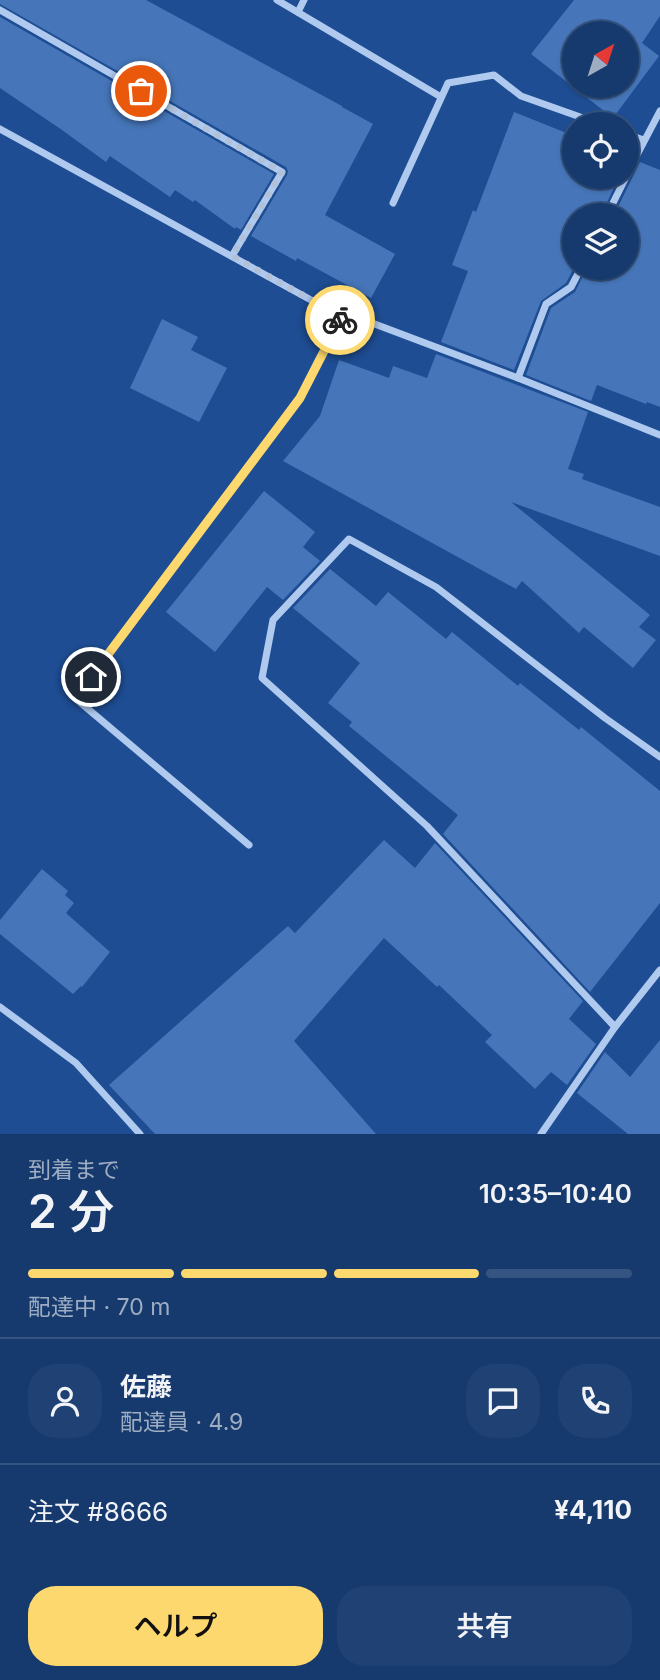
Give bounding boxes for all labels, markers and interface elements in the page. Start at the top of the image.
north arrow [562,21,639,98]
map controls [562,21,639,280]
pin [111,61,171,121]
icon: bag [122,72,160,110]
button: locate [562,112,639,189]
button: layers [562,203,639,280]
courier [305,285,375,355]
icon: bike [321,301,359,339]
pin [61,647,121,707]
icon: home [72,658,110,696]
text: 到着まで [28,1156,120,1184]
text: 10:35–10:40 [479,1178,632,1209]
text: 2 分 [28,1183,114,1239]
text: 配達中 · 70 m [28,1293,170,1321]
button: person [28,1364,102,1438]
button: chat [466,1364,540,1438]
button: phone [558,1364,632,1438]
text: 佐藤 [120,1371,172,1402]
text: 配達員 · 4.9 [120,1408,243,1436]
text: ¥4,110 [554,1494,632,1525]
text: 注文 #8666 [28,1496,168,1527]
button: ヘルプ [28,1586,323,1666]
button: 共有 [337,1586,632,1666]

